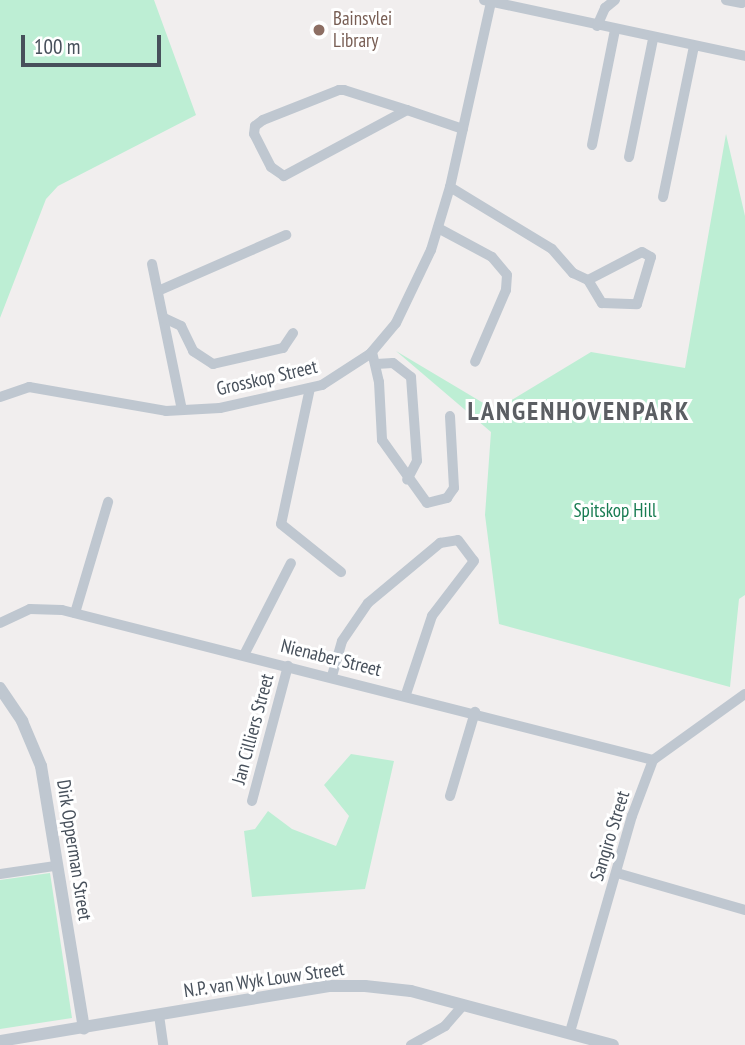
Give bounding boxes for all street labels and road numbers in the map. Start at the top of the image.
street label: Grosskop Street [214,355,320,401]
street label: Nienaber Street [278,635,384,681]
street label: Jan Cilliers Street [227,671,279,787]
street label: Dirk Opperman Street [52,778,96,922]
street label: Sangiro Street [585,788,635,884]
street label: N.P. van Wyk Louw Street [181,957,347,1003]

